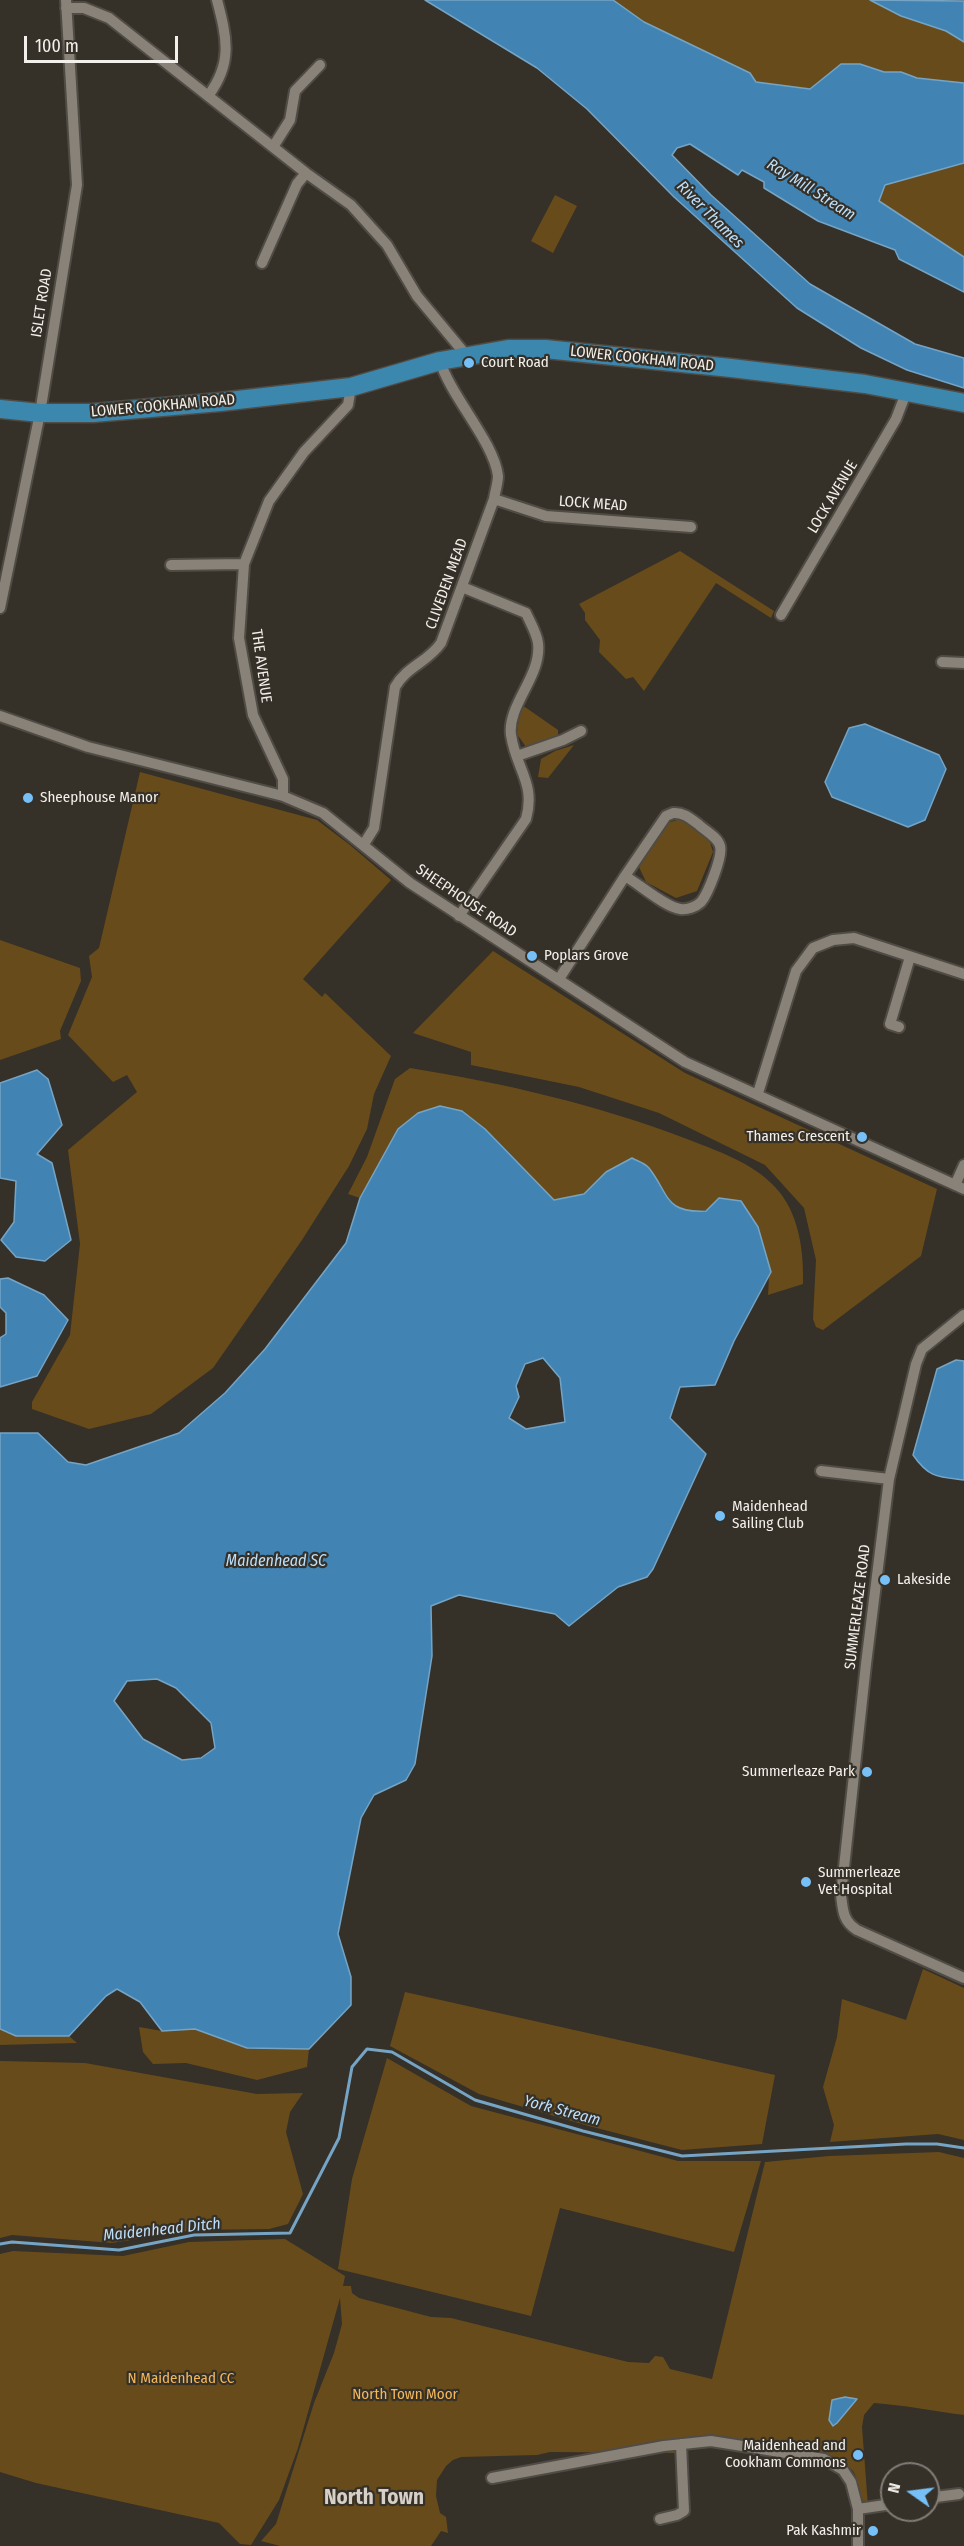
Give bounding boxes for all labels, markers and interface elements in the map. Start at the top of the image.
scale bar [27,24,182,62]
text: 100 m [35,35,79,57]
water label: Ray Mill Stream [763,155,859,225]
water label: River Thames [672,177,748,253]
street label: ISLET ROAD [28,267,56,339]
street label: LOWER COOKHAM ROAD [569,342,715,376]
place label: Court Road [481,354,549,372]
marker: Court Road [462,356,476,370]
street label: LOWER COOKHAM ROAD [90,391,236,421]
street label: LOCK AVENUE [804,457,862,537]
street label: LOCK MEAD [558,493,628,515]
street label: CLIVEDEN MEAD [422,536,472,632]
street label: THE AVENUE [247,628,275,704]
place label: Sheephouse Manor [40,789,158,807]
marker: Sheephouse Manor [21,791,35,805]
street label: SHEEPHOUSE ROAD [412,861,520,941]
place label: Poplars Grove [544,947,629,965]
marker: Poplars Grove [525,949,539,963]
place label: Thames Crescent [747,1128,850,1146]
marker: Thames Crescent [855,1130,869,1144]
place label: Maidenhead Sailing Club [732,1498,808,1533]
marker: Maidenhead Sailing Club [713,1509,727,1523]
street label: SUMMERLEAZE ROAD [841,1543,875,1671]
water label: Maidenhead SC [226,1552,326,1572]
place label: Lakeside [897,1571,951,1589]
marker: Lakeside [878,1573,892,1587]
place label: Summerleaze Park [742,1763,855,1781]
marker: Summerleaze Park [860,1765,874,1779]
place label: Summerleaze Vet Hospital [818,1864,901,1899]
marker: Summerleaze Vet Hospital [799,1875,813,1889]
water label: York Stream [522,2092,602,2130]
water label: Maidenhead Ditch [102,2214,222,2246]
park label: N Maidenhead CC [128,2370,234,2388]
park label: North Town Moor [352,2386,458,2404]
place label: Maidenhead and Cookham Commons [725,2437,846,2472]
marker: Maidenhead and Cookham Commons [851,2448,865,2462]
north arrow [880,2462,940,2522]
text: N [884,2481,904,2495]
district label: North Town [324,2485,424,2511]
place label: Pak Kashmir [786,2522,861,2540]
marker: Pak Kashmir [866,2524,880,2538]

